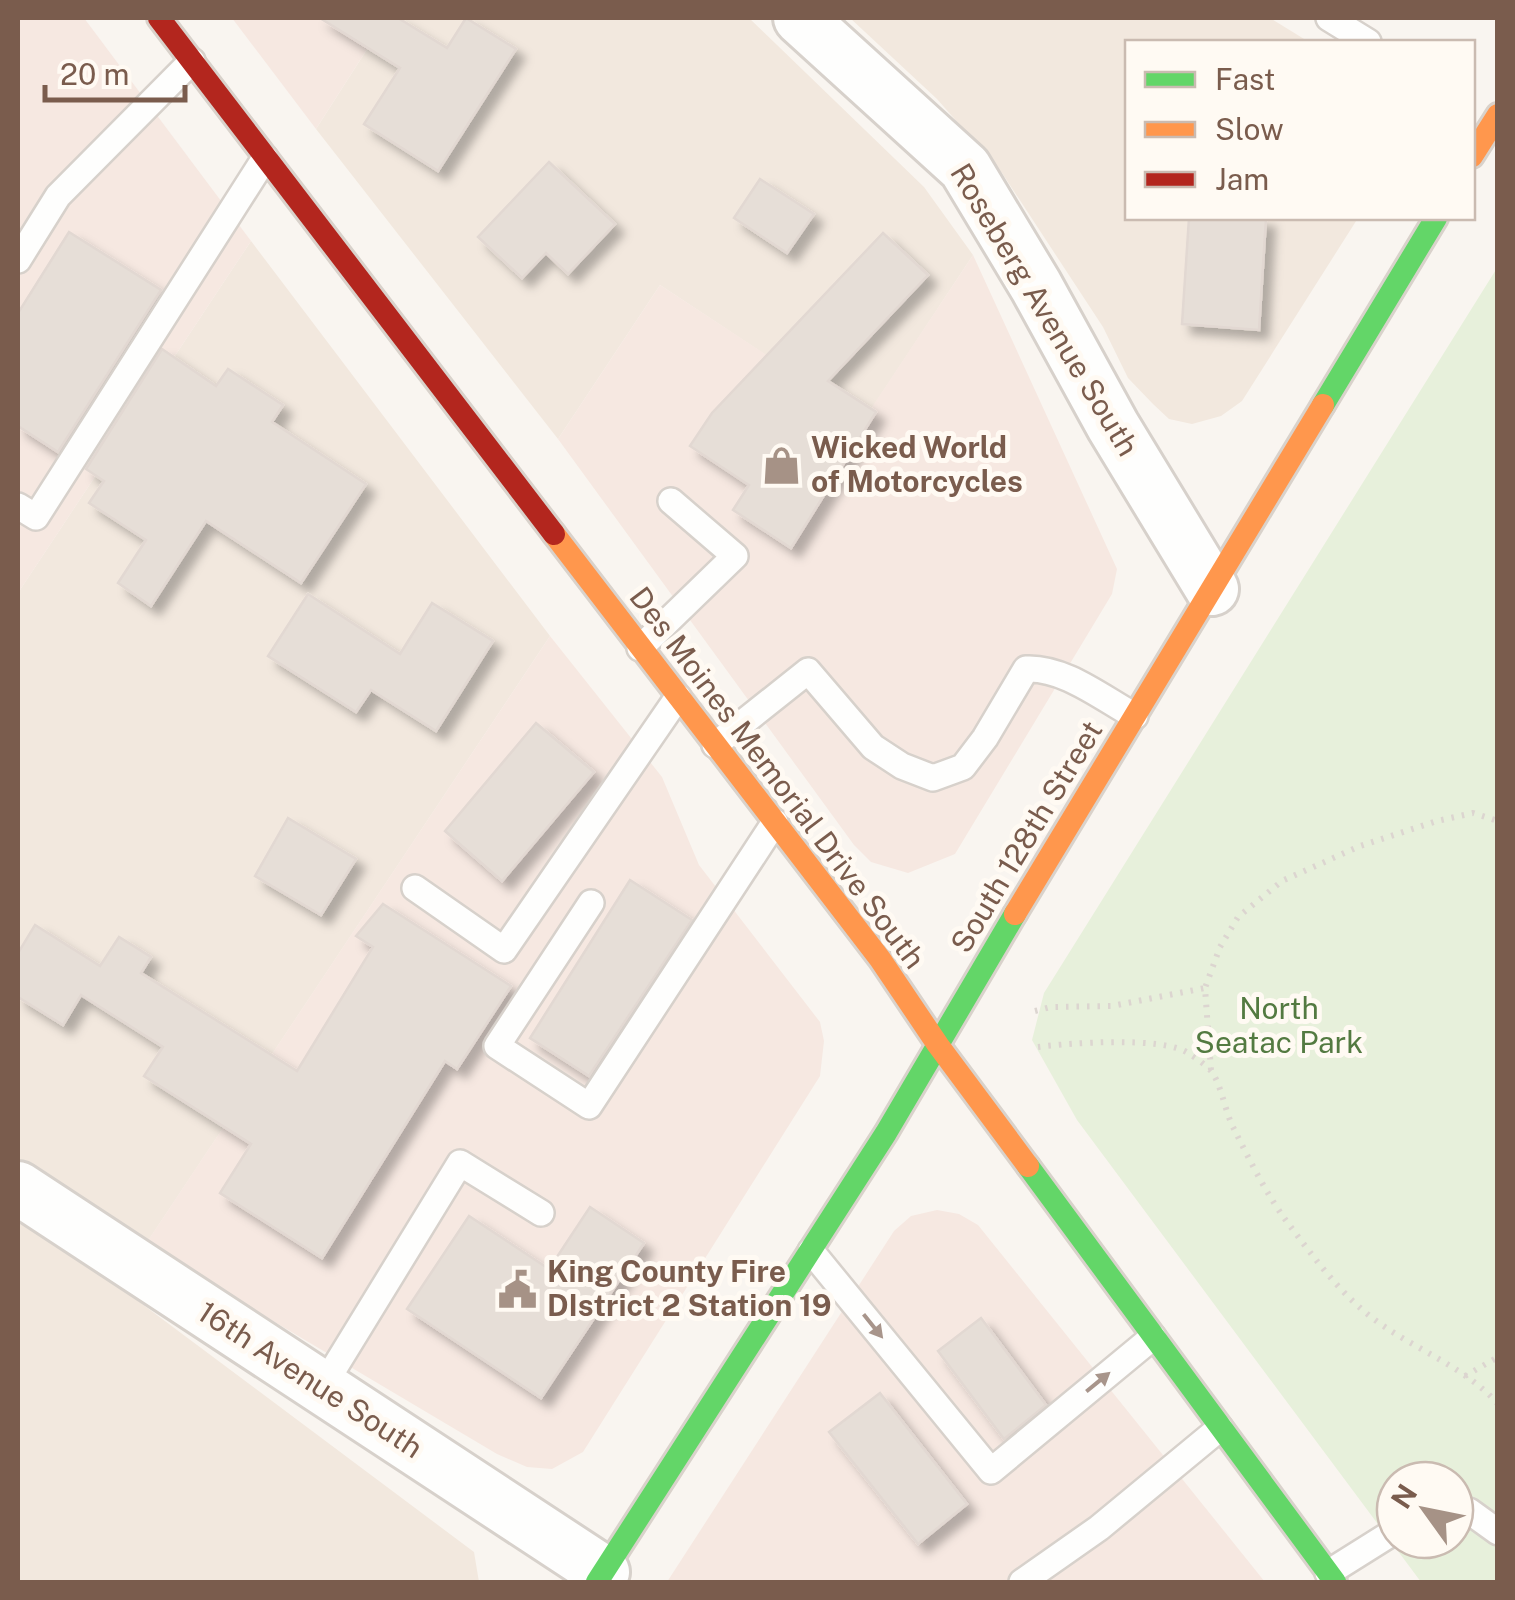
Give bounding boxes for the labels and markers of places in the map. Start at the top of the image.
place label: Wicked World of Motorcycles [811,429,1023,499]
shop icon: Wicked World of Motorcycles [760,444,802,486]
place label: King County Fire DIstrict 2 Station 19 [547,1253,832,1323]
public building icon: King County Fire DIstrict 2 Station 19 [496,1268,538,1310]

